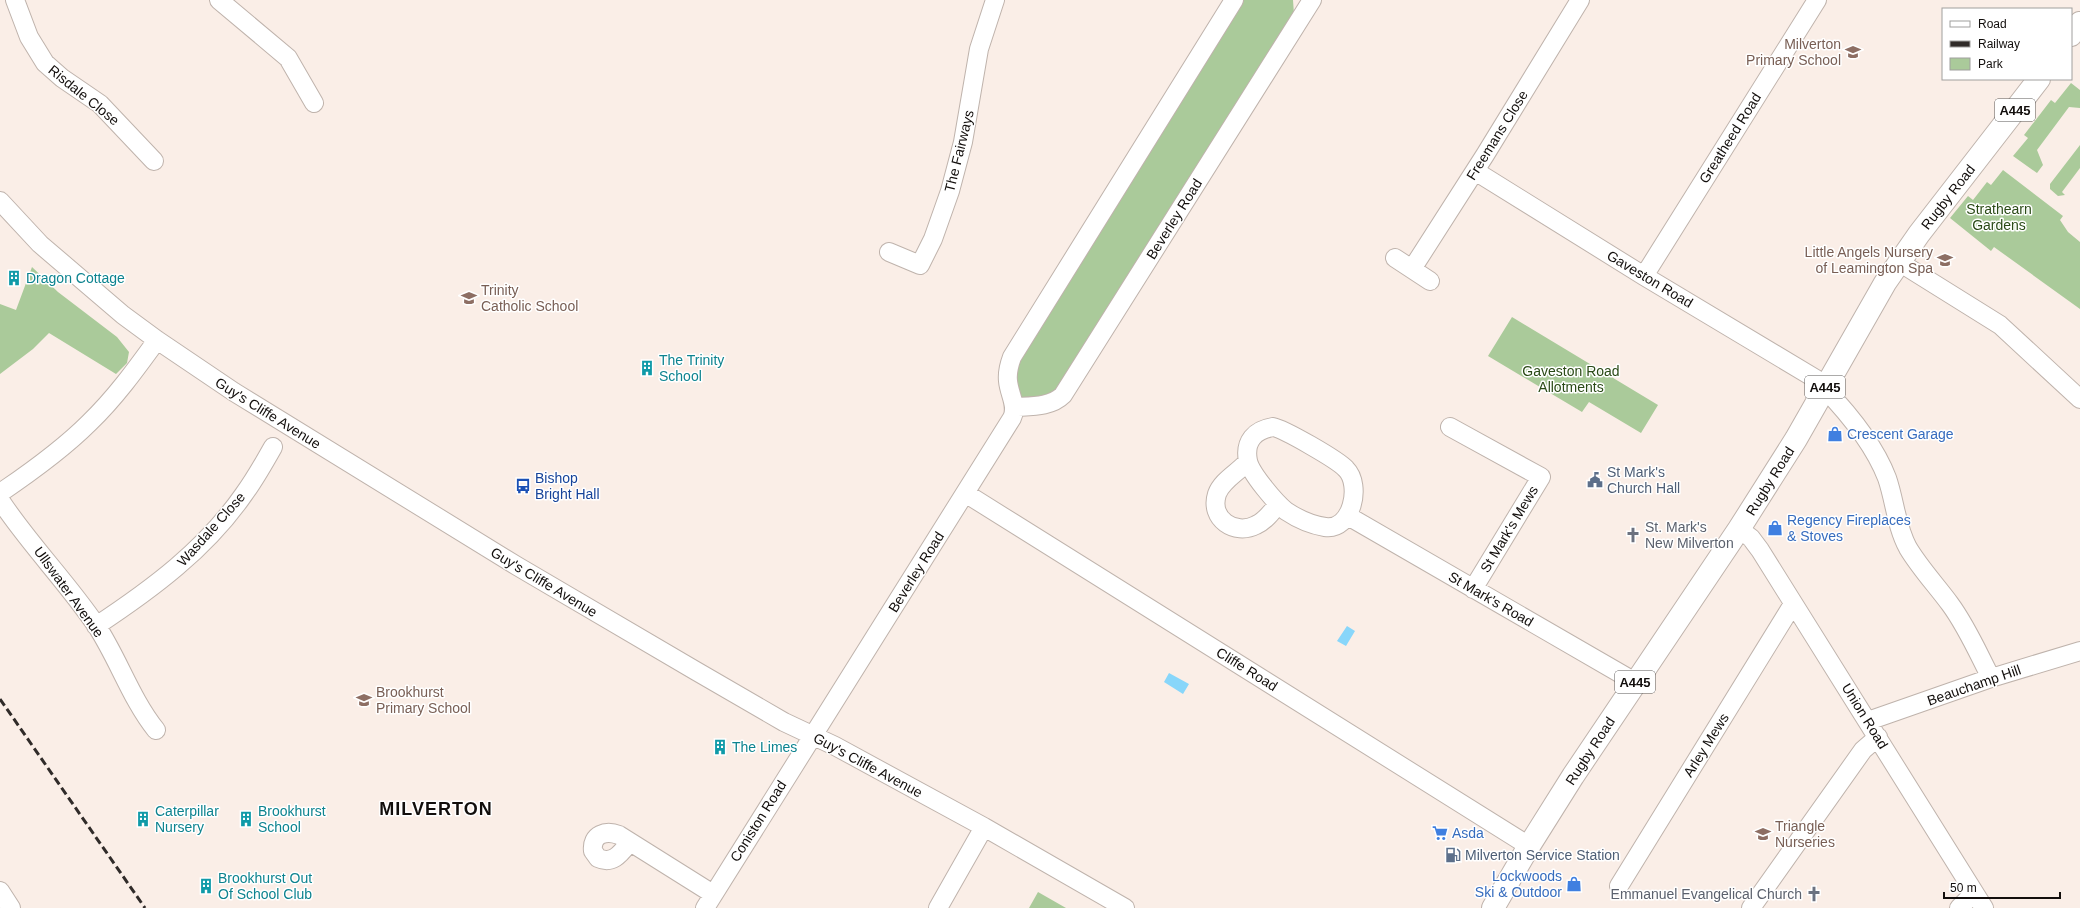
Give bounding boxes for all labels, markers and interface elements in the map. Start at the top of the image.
legend [1942,8,2072,80]
text: Road [1978,17,2007,31]
place label: Milverton Primary School [1746,36,1841,68]
text: Railway [1978,37,2020,51]
school or university icon: Milverton Primary School [1844,43,1862,61]
text: Park [1978,57,2004,71]
street label: Risdale Close [45,62,123,129]
street label: Freemans Close [1463,87,1531,183]
street label: Greatheed Road [1696,90,1764,186]
road number: A445 [1995,99,2035,121]
street label: The Fairways [941,108,977,194]
street label: Rugby Road [1918,161,1978,233]
street label: Beverley Road [1143,176,1205,262]
park label: Strathearn Gardens [1966,201,2032,233]
place label: Little Angels Nursery of Leamington Spa [1805,244,1933,276]
street label: Gaveston Road [1604,247,1696,311]
school or university icon: Little Angels Nursery of Leamington Spa [1936,251,1954,269]
building icon: Dragon Cottage [5,269,23,287]
place label: Dragon Cottage [26,270,125,286]
place label: Trinity Catholic School [481,282,578,314]
school or university icon: Trinity Catholic School [460,289,478,307]
place label: The Trinity School [659,352,724,384]
building icon: The Trinity School [638,359,656,377]
park label: Gaveston Road Allotments [1522,363,1620,395]
street label: Guy's Cliffe Avenue [212,374,324,452]
road number: A445 [1805,376,1845,398]
shop icon: Crescent Garage [1826,425,1844,443]
place label: Crescent Garage [1847,426,1954,442]
street label: Rugby Road [1743,444,1797,518]
place label: St Mark's Church Hall [1607,464,1680,496]
place label: Bishop Bright Hall [535,470,600,502]
public building icon: St Mark's Church Hall [1586,471,1604,489]
bus stop icon: Bishop Bright Hall [514,477,532,495]
street label: St Mark's Mews [1477,483,1541,575]
street label: Wasdale Close [174,489,248,569]
place label: Regency Fireplaces & Stoves [1787,512,1911,544]
place label: St. Mark's New Milverton [1645,519,1734,551]
shop icon: Regency Fireplaces & Stoves [1766,519,1784,537]
church icon: St. Mark's New Milverton [1624,526,1642,544]
street label: Beverley Road [885,529,947,615]
street label: Ullswater Avenue [31,544,107,641]
street label: Guy's Cliffe Avenue [488,544,600,620]
street label: St Mark's Road [1446,568,1536,630]
street label: Cliffe Road [1213,644,1281,694]
street label: Beauchamp Hill [1925,661,2023,709]
road number: A445 [1615,671,1655,693]
street label: Union Road [1839,680,1891,752]
place label: Brookhurst Primary School [376,684,471,716]
school or university icon: Brookhurst Primary School [355,691,373,709]
street label: Arley Mews [1680,710,1732,780]
street label: Rugby Road [1562,714,1618,788]
street label: Guy's Cliffe Avenue [811,729,925,801]
building icon: The Limes [711,738,729,756]
place label: The Limes [732,739,797,755]
street label: Coniston Road [727,777,789,865]
district label: MILVERTON [379,799,493,819]
place label: Caterpillar Nursery [155,803,219,835]
place label: Brookhurst School [258,803,326,835]
building icon: Caterpillar Nursery [134,810,152,828]
building icon: Brookhurst School [237,810,255,828]
place label: Triangle Nurseries [1775,818,1835,850]
supermarket icon: Asda [1431,824,1449,842]
place label: Asda [1452,825,1484,841]
school or university icon: Triangle Nurseries [1754,825,1772,843]
fuel station icon: Milverton Service Station [1444,846,1462,864]
place label: Milverton Service Station [1465,847,1620,863]
place label: Lockwoods Ski & Outdoor [1475,868,1562,900]
place label: Brookhurst Out Of School Club [218,870,312,902]
scale bar [1944,874,2060,900]
shop icon: Lockwoods Ski & Outdoor [1565,875,1583,893]
building icon: Brookhurst Out Of School Club [197,877,215,895]
text: 50 m [1950,881,1977,895]
church icon: Emmanuel Evangelical Church [1805,885,1823,903]
place label: Emmanuel Evangelical Church [1611,886,1802,902]

